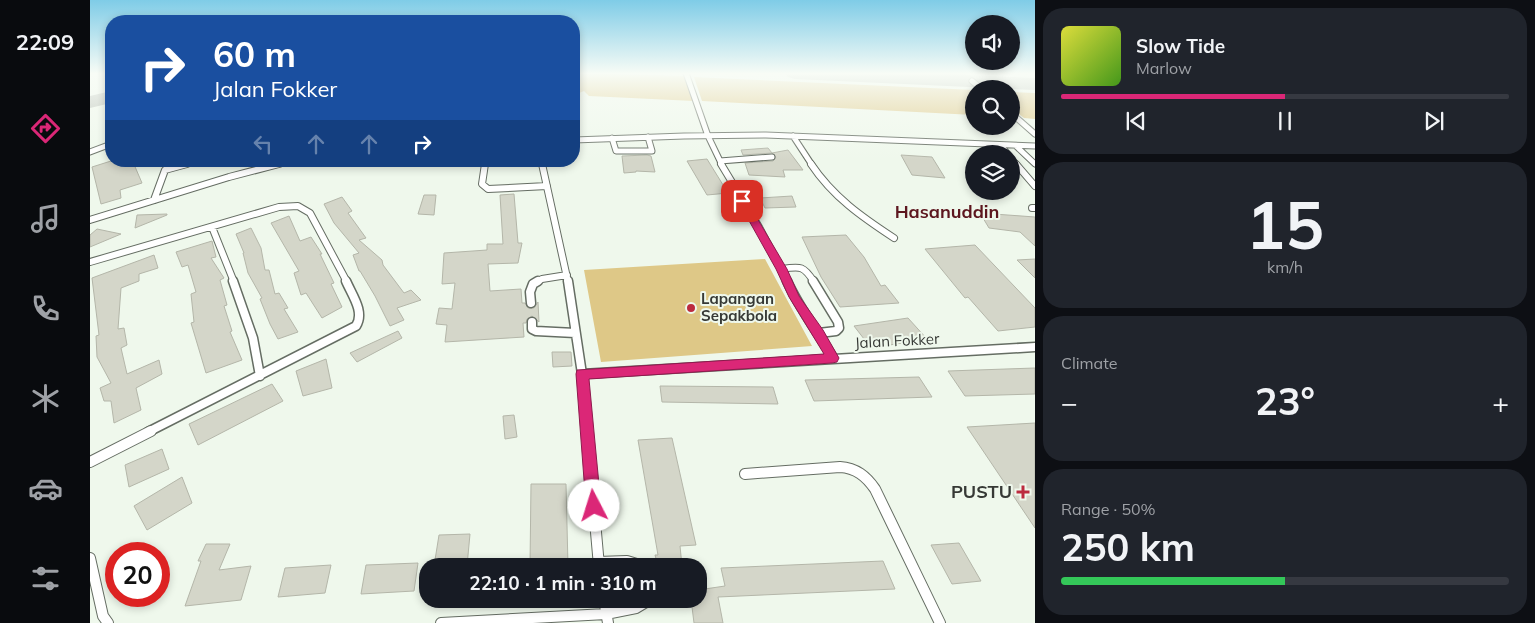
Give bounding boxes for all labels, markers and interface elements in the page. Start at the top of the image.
map controls [965,15,1020,200]
button: sound [965,15,1020,70]
text: 22:09 [16,28,74,56]
text: 60 m [213,32,296,76]
text: Slow Tide [1136,34,1225,58]
icon: right [130,35,195,100]
text: Marlow [1136,58,1192,78]
text: Jalan Fokker [213,75,337,103]
button: search [965,80,1020,135]
icon: previous [1122,107,1150,135]
icon: pause [1271,107,1299,135]
icon: next [1420,107,1448,135]
icon: directions [28,111,63,146]
icon: left [249,130,277,158]
icon: ahead [302,130,330,158]
icon: ahead [355,130,383,158]
icon: right [408,130,436,158]
button: layers [965,145,1020,200]
pin [721,180,763,222]
text: 15 [1246,184,1324,265]
icon: arrive [728,187,756,215]
district label: Hasanuddin [895,200,999,223]
icon: music [28,201,63,236]
text: km/h [1267,257,1303,277]
place label: Lapangan Sepakbola [701,289,777,325]
icon: phone [28,291,63,326]
marker: Lapangan Sepakbola [685,302,697,314]
street label: Jalan Fokker [854,329,940,352]
text: Climate [1061,353,1117,373]
text: 23° [1255,377,1315,425]
icon: climate [28,381,63,416]
text: − [1061,385,1078,420]
text: + [1492,385,1509,420]
icon: car [28,471,63,506]
position arrow [567,479,619,531]
place label: PUSTU [951,480,1012,503]
marker: PUSTU [1016,485,1030,499]
text: Range · 50% [1061,499,1156,519]
text: 250 km [1061,523,1195,571]
speed limit sign: 20 [105,542,170,607]
icon: filters [28,561,63,596]
text: 22:10 · 1 min · 310 m [469,571,657,595]

